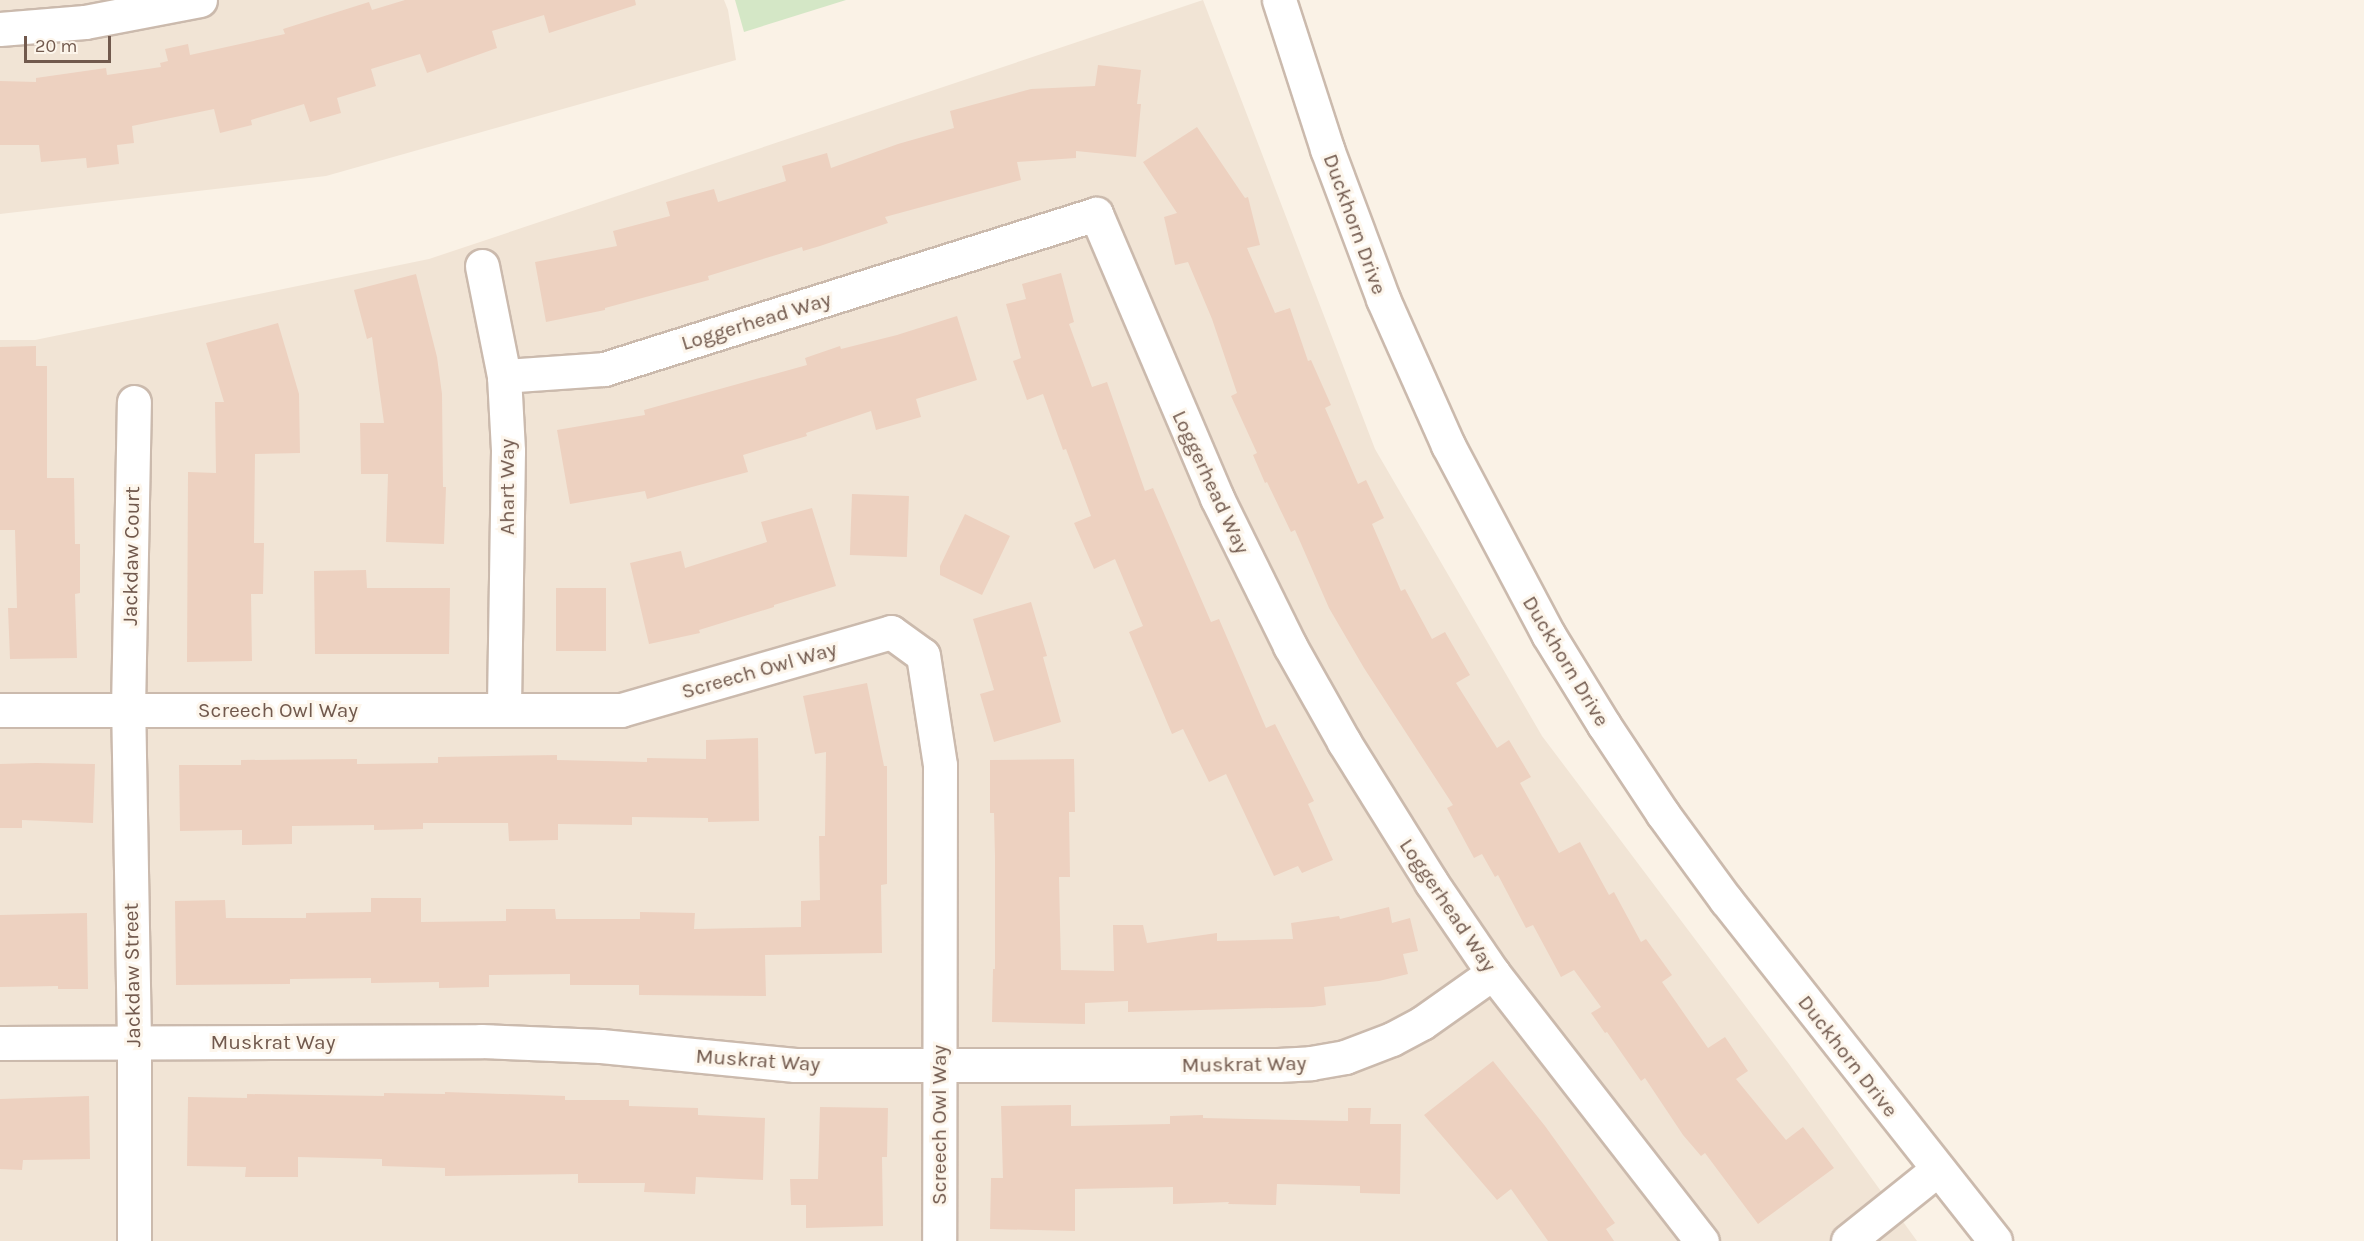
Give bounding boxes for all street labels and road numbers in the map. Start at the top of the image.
street label: Duckhorn Drive [1318,150,1392,298]
street label: Loggerhead Way [678,286,834,356]
street label: Loggerhead Way [1167,406,1255,558]
street label: Ahart Way [494,439,520,535]
street label: Jackdaw Court [117,486,145,626]
street label: Duckhorn Drive [1517,591,1615,731]
street label: Screech Owl Way [679,636,839,704]
street label: Screech Owl Way [198,697,358,723]
street label: Loggerhead Way [1394,834,1502,976]
street label: Jackdaw Street [118,903,146,1047]
street label: Duckhorn Drive [1793,990,1903,1122]
street label: Muskrat Way [211,1029,335,1055]
street label: Muskrat Way [695,1043,821,1077]
street label: Screech Owl Way [926,1045,952,1205]
street label: Muskrat Way [1181,1050,1307,1078]

